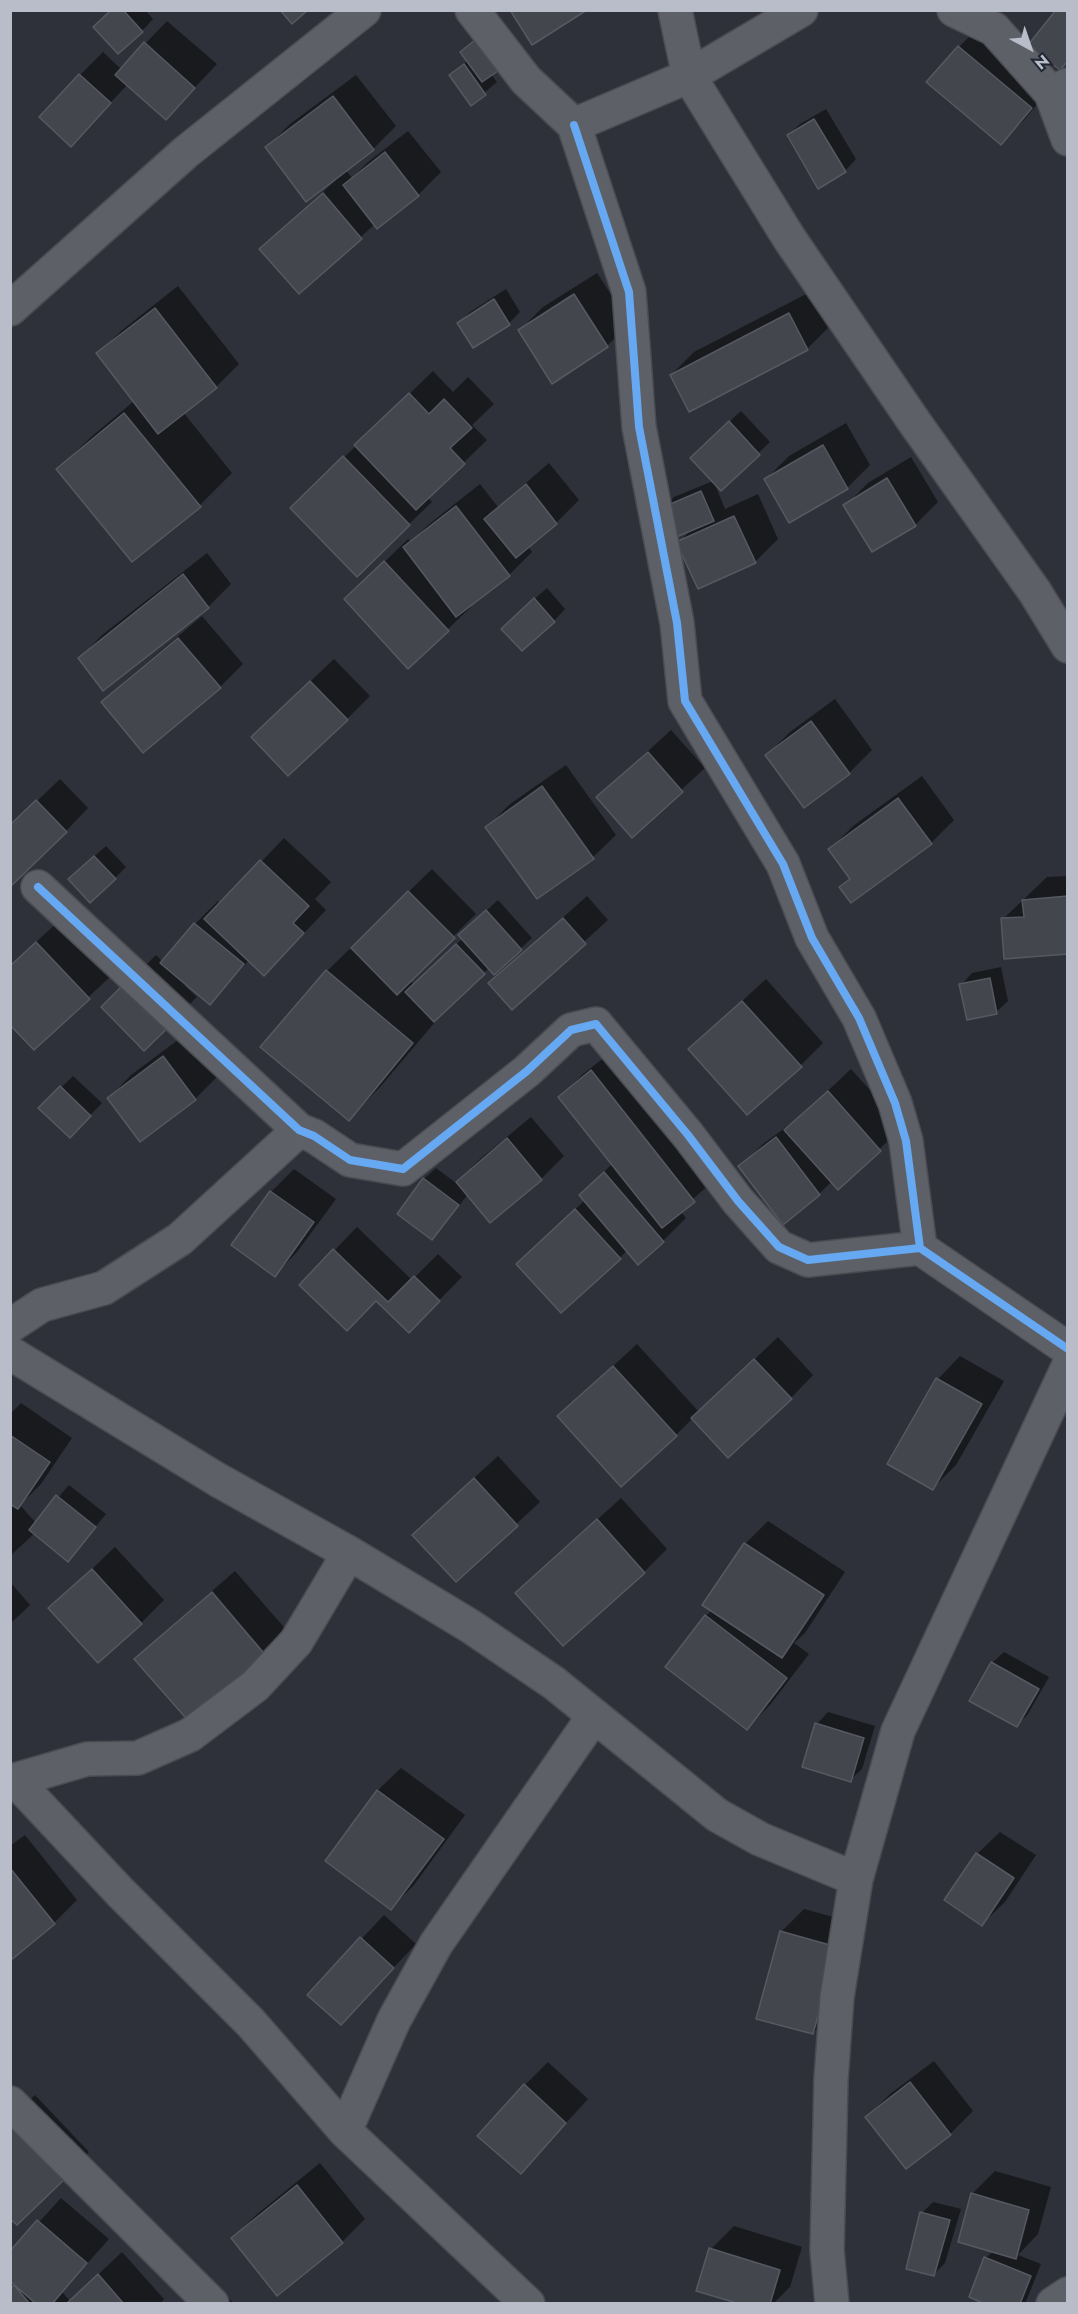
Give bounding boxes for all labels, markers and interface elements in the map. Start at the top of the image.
north arrow [1000,18,1060,78]
text: N [1030,49,1054,75]

